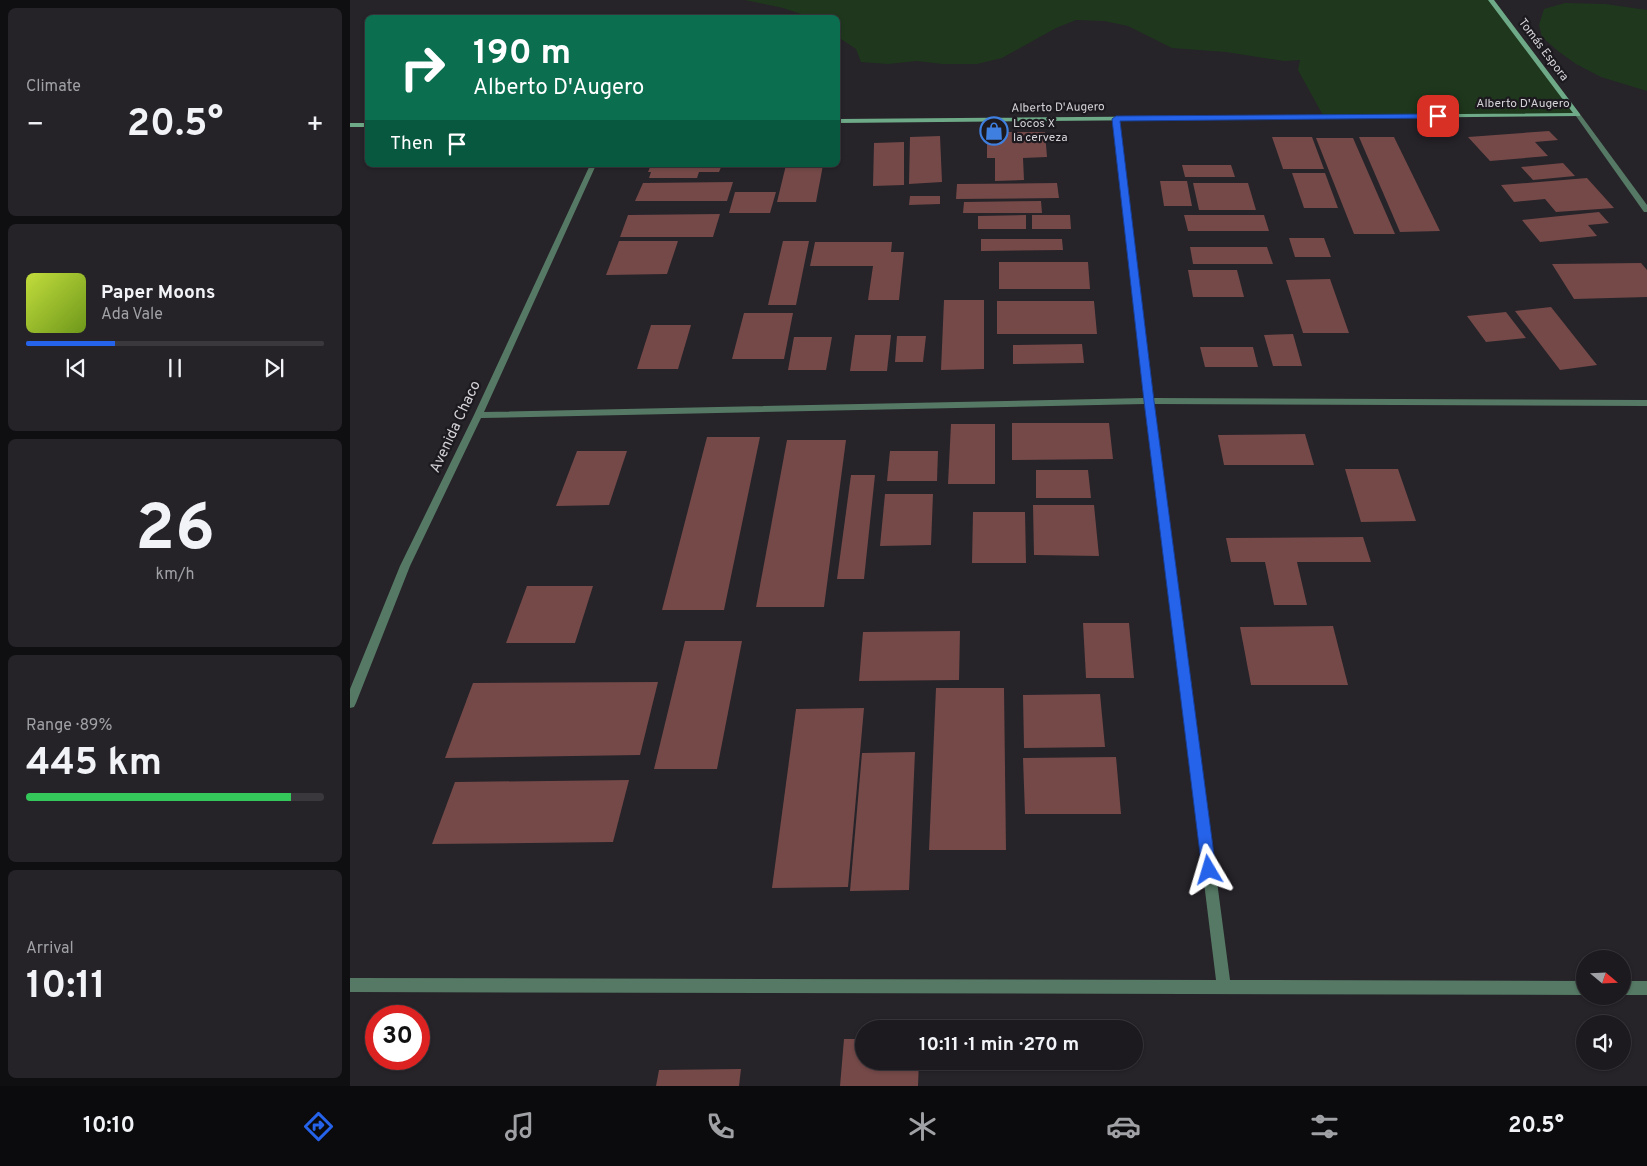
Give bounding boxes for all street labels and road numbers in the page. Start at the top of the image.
street label: Tomás Espora [1514,15,1572,85]
street label: Alberto D'Augero [1476,96,1570,112]
street label: Alberto D'Augero [1011,99,1105,117]
street label: Avenida Chaco [426,378,486,476]

